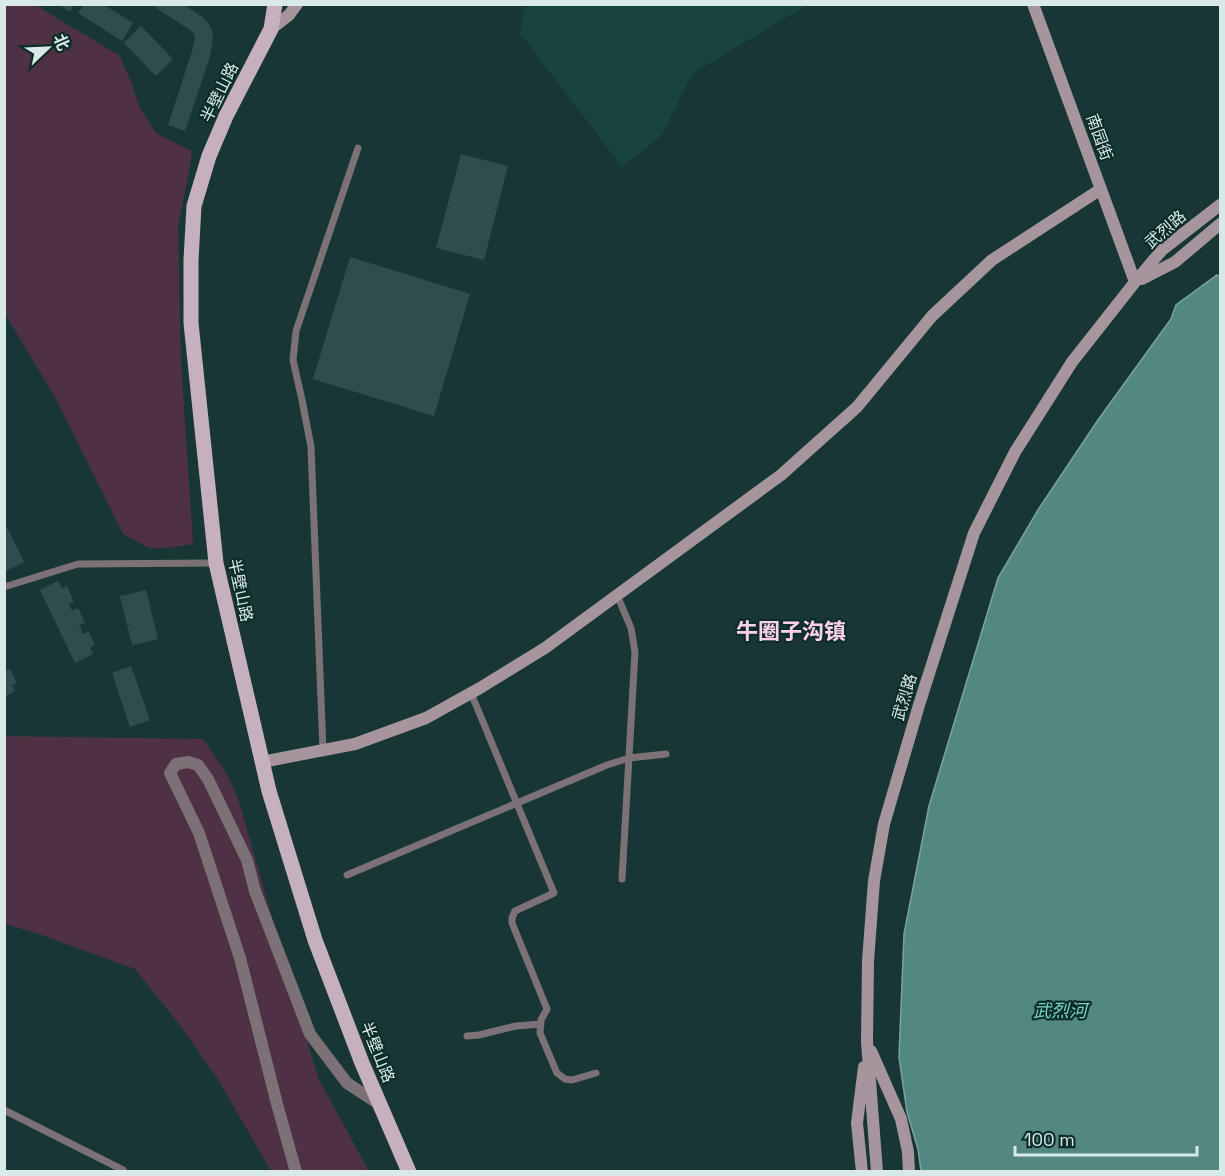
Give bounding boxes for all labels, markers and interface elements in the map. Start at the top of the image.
north arrow [18,18,78,78]
text: 北 [49,31,74,54]
street label: 半壁山路 [196,59,243,126]
street label: 南园街 [1081,111,1118,163]
street label: 武烈路 [1140,206,1190,253]
street label: 半壁山路 [224,557,257,624]
district label: 牛圈子沟镇 [736,617,846,645]
street label: 武烈路 [887,671,922,723]
water label: 武烈河 [1033,999,1090,1022]
street label: 半壁山路 [356,1019,399,1086]
scale bar [1015,1119,1196,1157]
text: 100 m [1024,1128,1075,1151]

